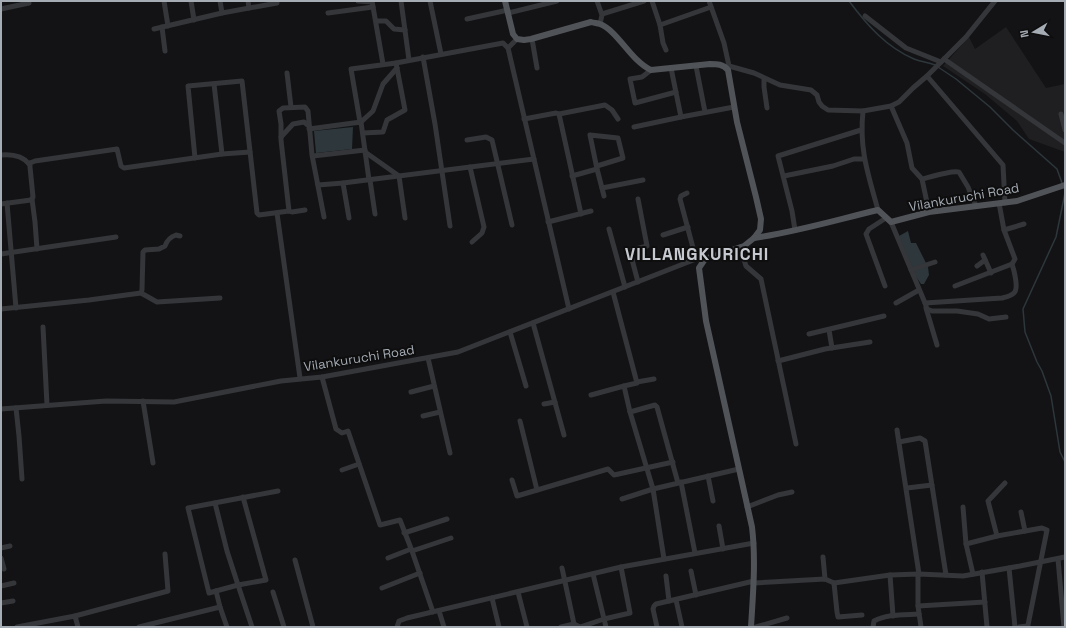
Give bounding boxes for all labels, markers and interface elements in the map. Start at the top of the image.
north arrow [1014,12,1054,52]
text: N [1017,29,1032,39]
street label: Vilankuruchi Road [907,179,1021,215]
district label: VILLANGKURICHI [625,243,769,265]
street label: Vilankuruchi Road [302,341,416,375]

